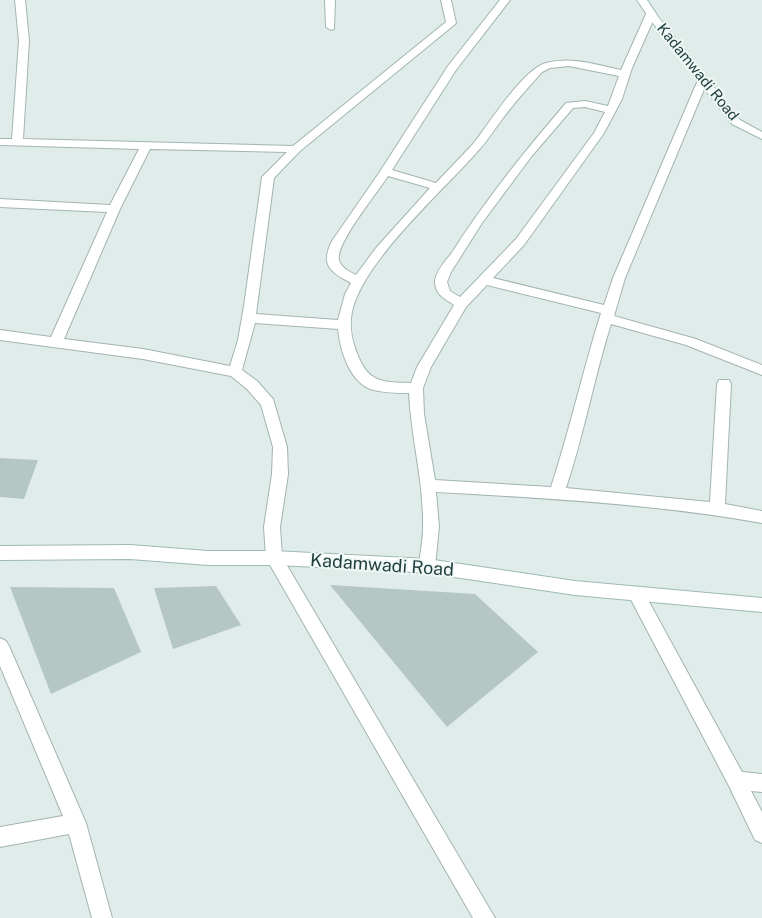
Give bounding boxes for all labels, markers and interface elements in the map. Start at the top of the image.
street label: Kadamwadi Road [654,20,743,124]
street label: Kadamwadi Road [309,549,455,580]

